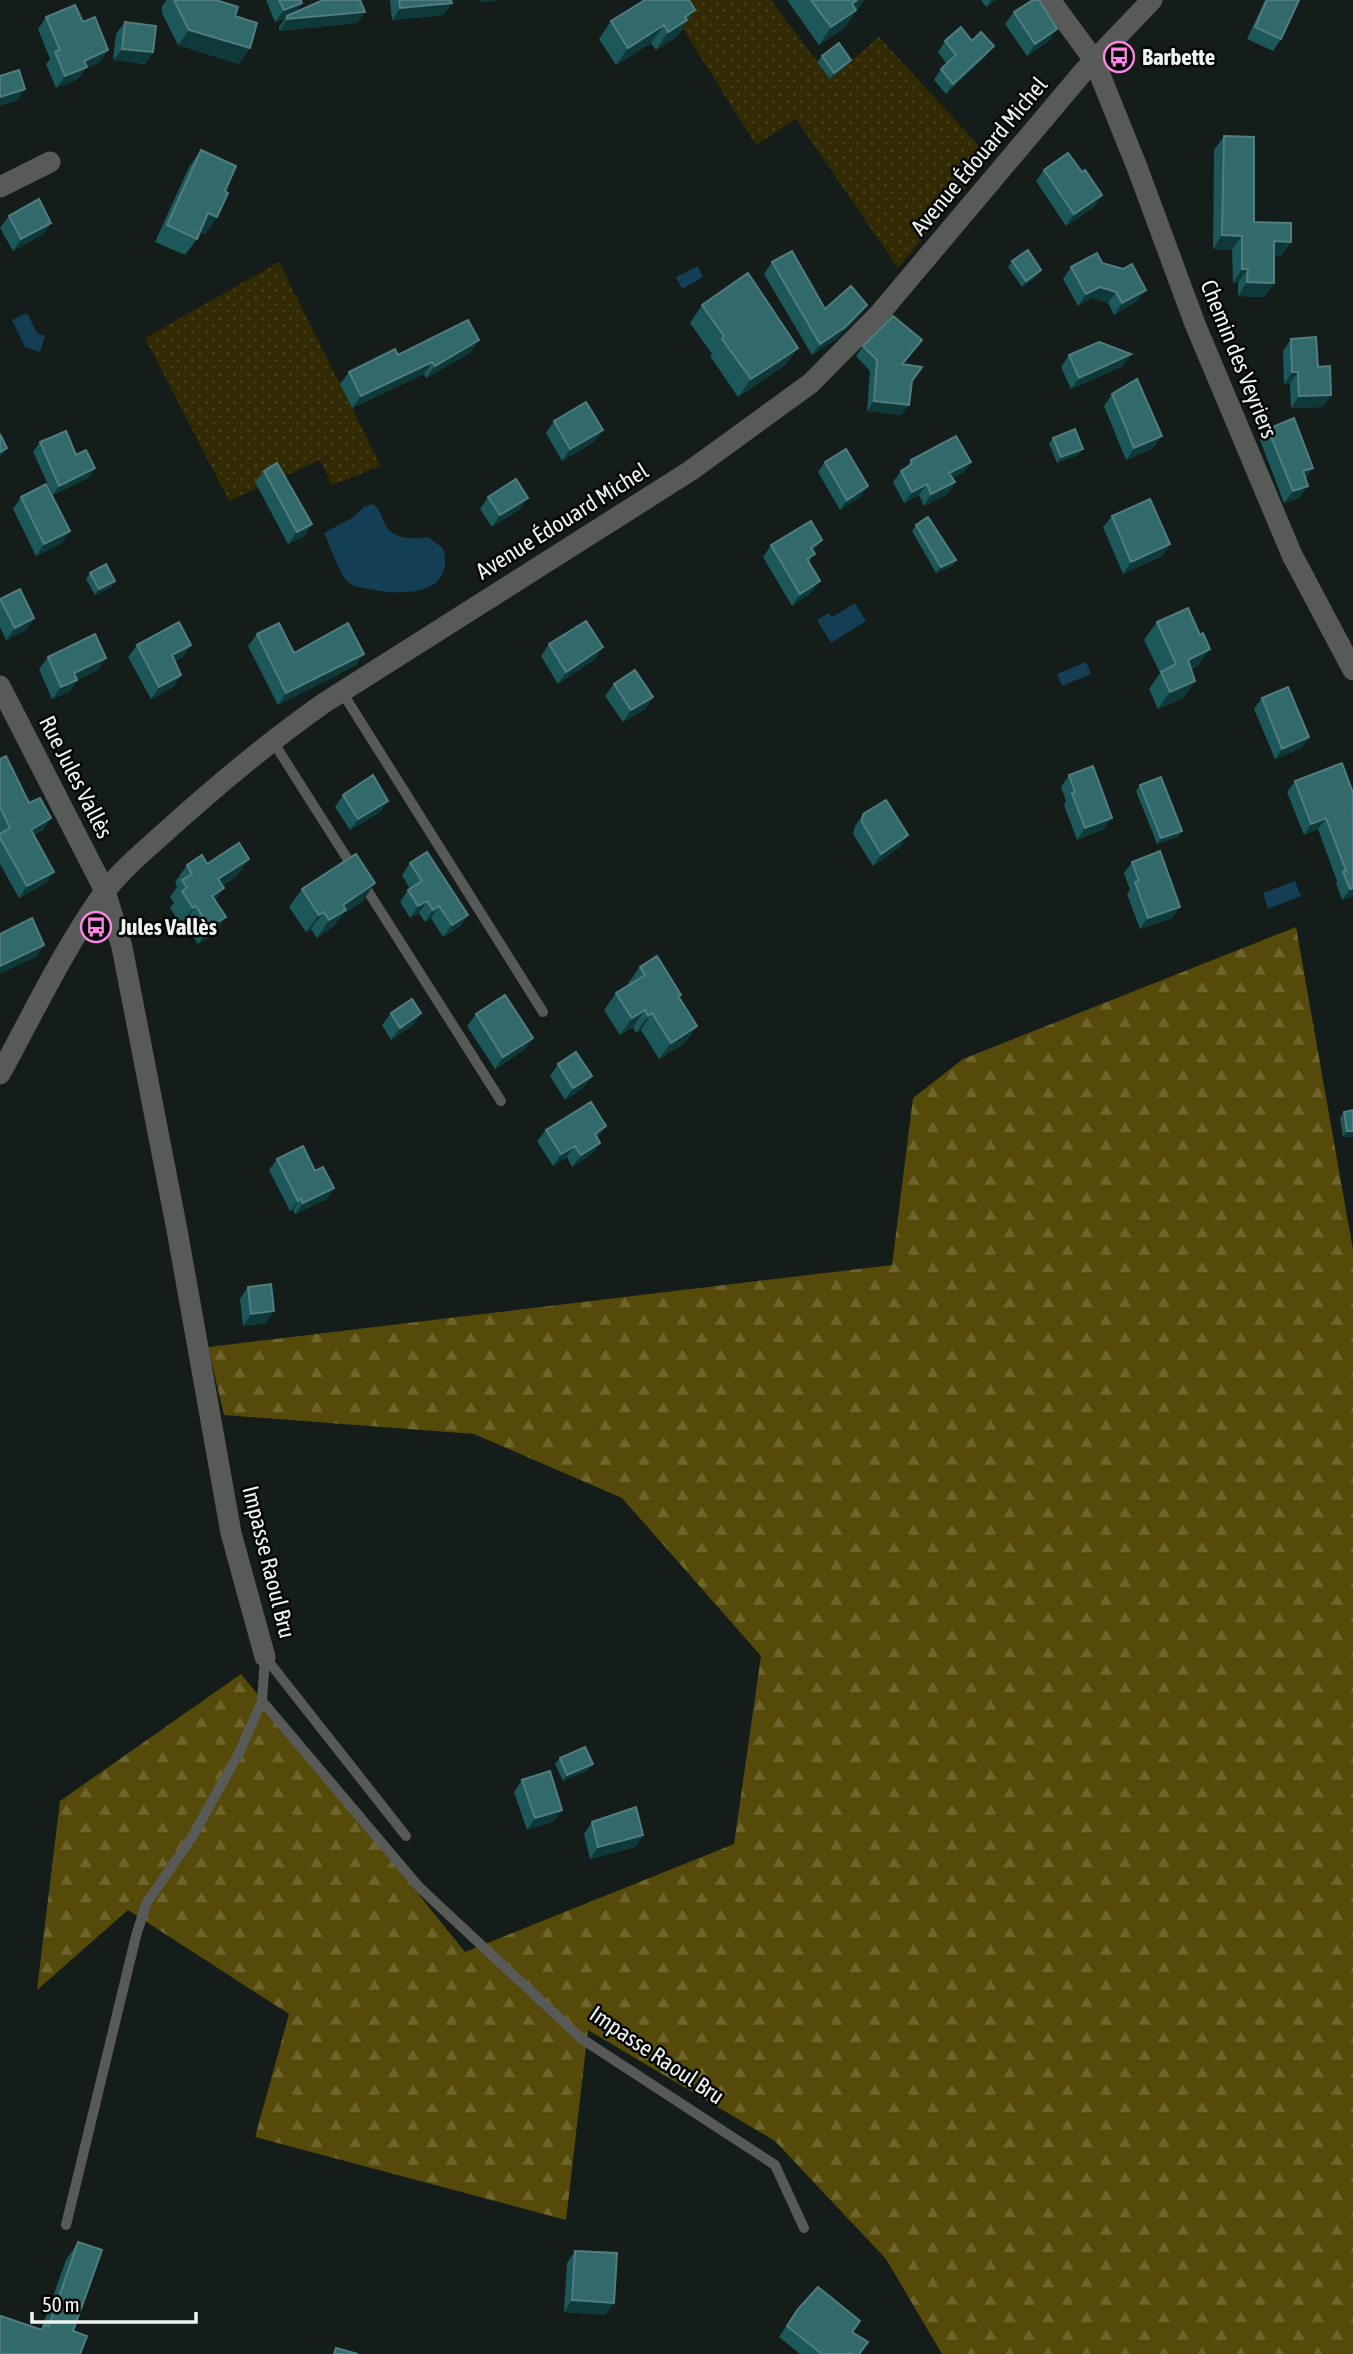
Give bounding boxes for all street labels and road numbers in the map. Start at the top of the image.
street label: Avenue Édouard Michel [905,72,1053,240]
street label: Chemin des Veyriers [1195,276,1283,442]
street label: Avenue Édouard Michel [471,458,653,584]
street label: Rue Jules Vallès [34,711,118,843]
street label: Impasse Raoul Bru [238,1483,300,1641]
street label: Impasse Raoul Bru [585,2001,729,2109]

